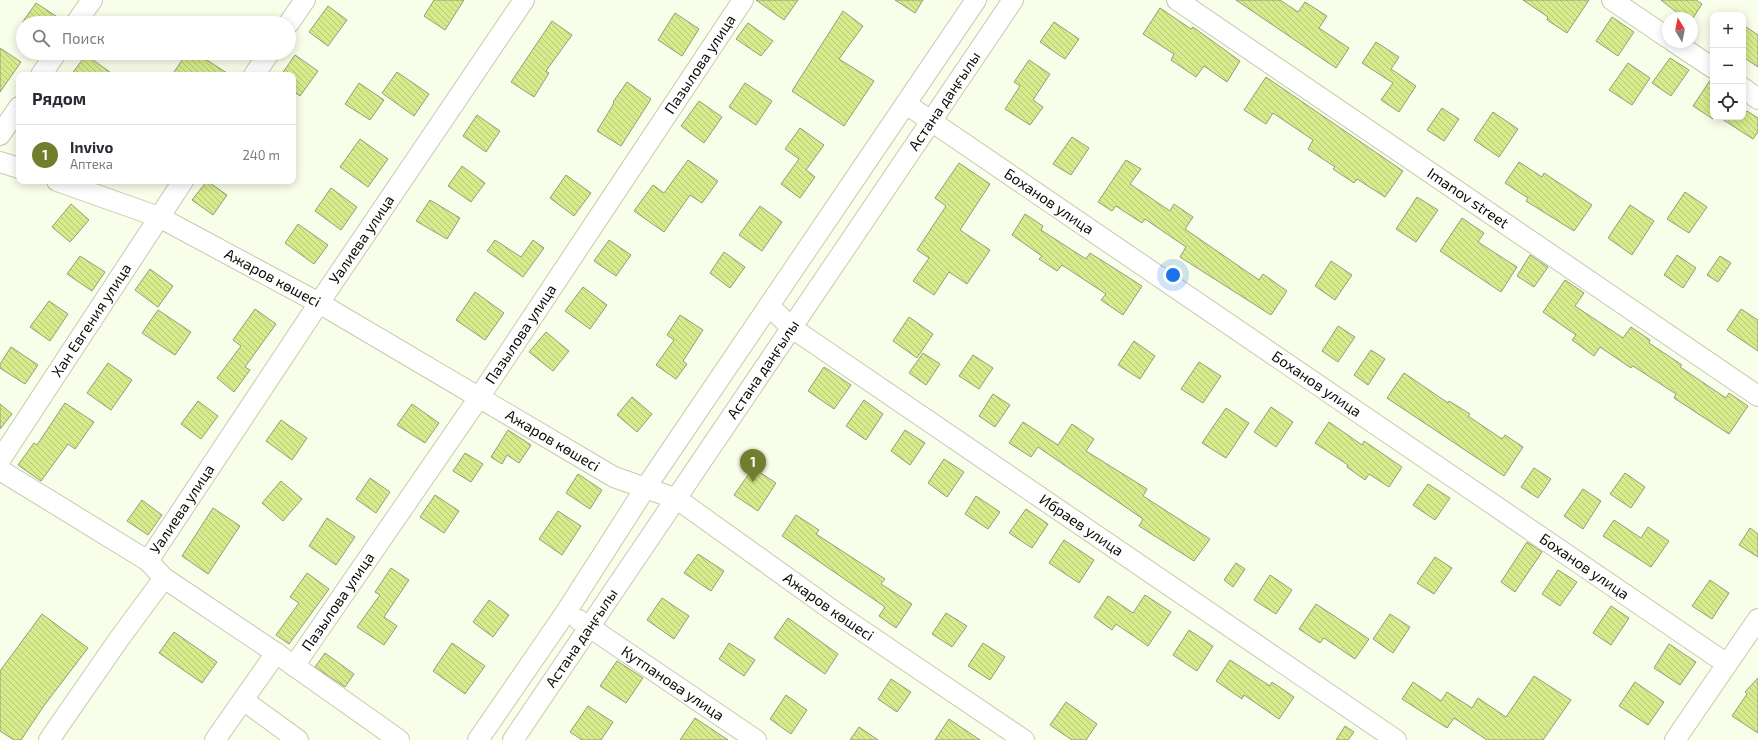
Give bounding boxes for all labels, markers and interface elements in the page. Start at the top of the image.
street label: Пазылова улица [660,11,739,117]
north arrow [1662,12,1698,48]
map controls [1710,12,1746,120]
button: + [1710,12,1746,48]
search box [16,16,296,60]
icon: search [30,27,52,49]
text: Поиск [62,29,105,47]
street label: Астана даңғылы [904,48,984,154]
button: − [1710,48,1746,84]
button: locate [1710,84,1746,120]
text: Рядом [32,88,86,108]
text: Invivo [70,138,113,156]
text: 1 [42,147,48,163]
text: 240 m [243,147,280,163]
text: Аптека [70,156,113,172]
street label: Imanov street [1424,163,1513,232]
street label: Боханов улица [1001,164,1098,238]
street label: Уалиева улица [325,191,397,287]
street label: Ажаров көшесі [222,244,324,310]
street label: Хан Евгения улица [47,260,135,380]
your location [1163,265,1183,285]
street label: Пазылова улица [481,281,560,387]
street label: Астана даңғылы [723,316,802,422]
street label: Боханов улица [1269,346,1365,420]
street label: Ажаров көшесі [503,405,603,475]
pin: 1 [740,449,766,482]
street label: Уалиева улица [145,461,218,557]
street label: Ибраев улица [1036,490,1127,559]
street label: Боханов улица [1537,529,1633,603]
street label: Пазылова улица [297,549,378,654]
street label: Ажаров көшесі [780,568,878,644]
street label: Астана даңғылы [541,585,621,690]
street label: Кутпанова улица [618,641,728,724]

